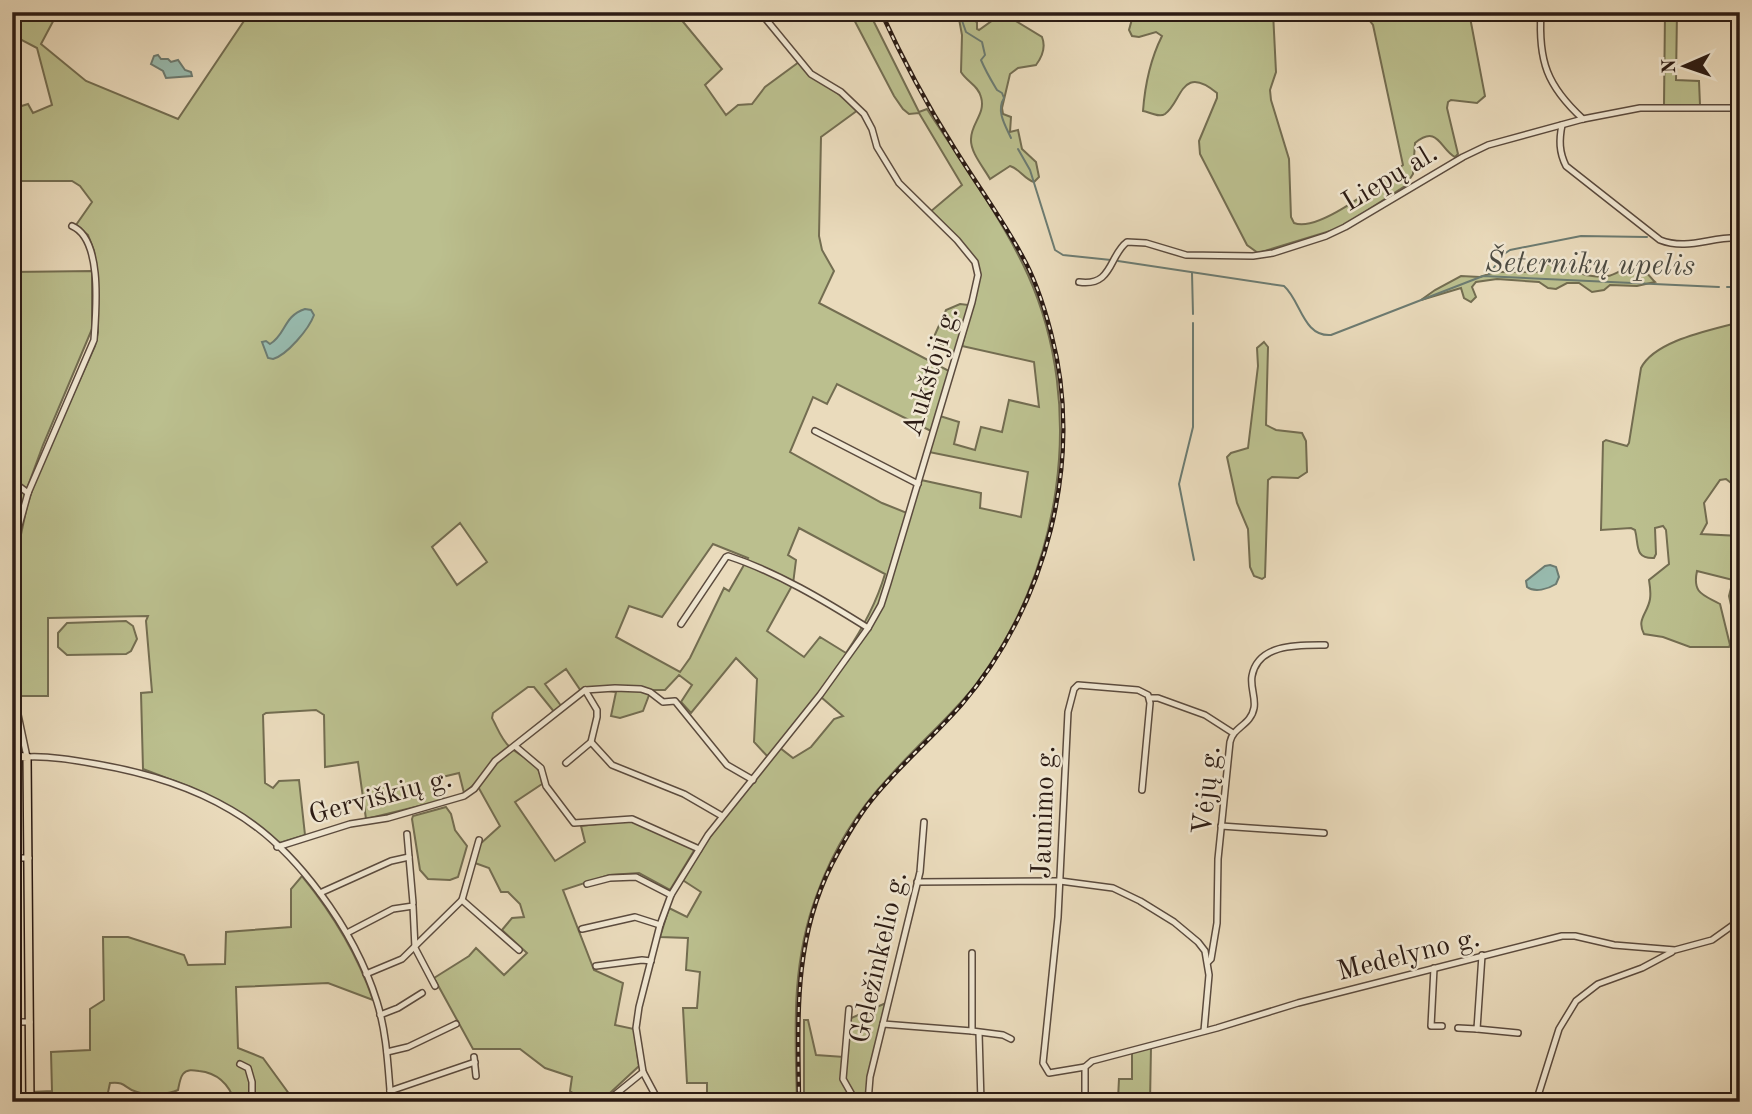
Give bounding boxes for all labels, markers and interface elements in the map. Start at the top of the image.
north arrow [1650,32,1720,102]
text: N [1661,58,1680,74]
street label: Liepų al. [1338,139,1443,218]
water label: Šeternikų upelis [1485,242,1695,282]
street label: Aukštoji g. [899,304,965,440]
street label: Vėjų g. [1189,744,1227,836]
street label: Jaunimo g. [1029,745,1061,879]
street label: Gerviškių g. [306,765,455,830]
street label: Geležinkelio g. [847,869,913,1046]
street label: Medelyno g. [1334,925,1483,987]

